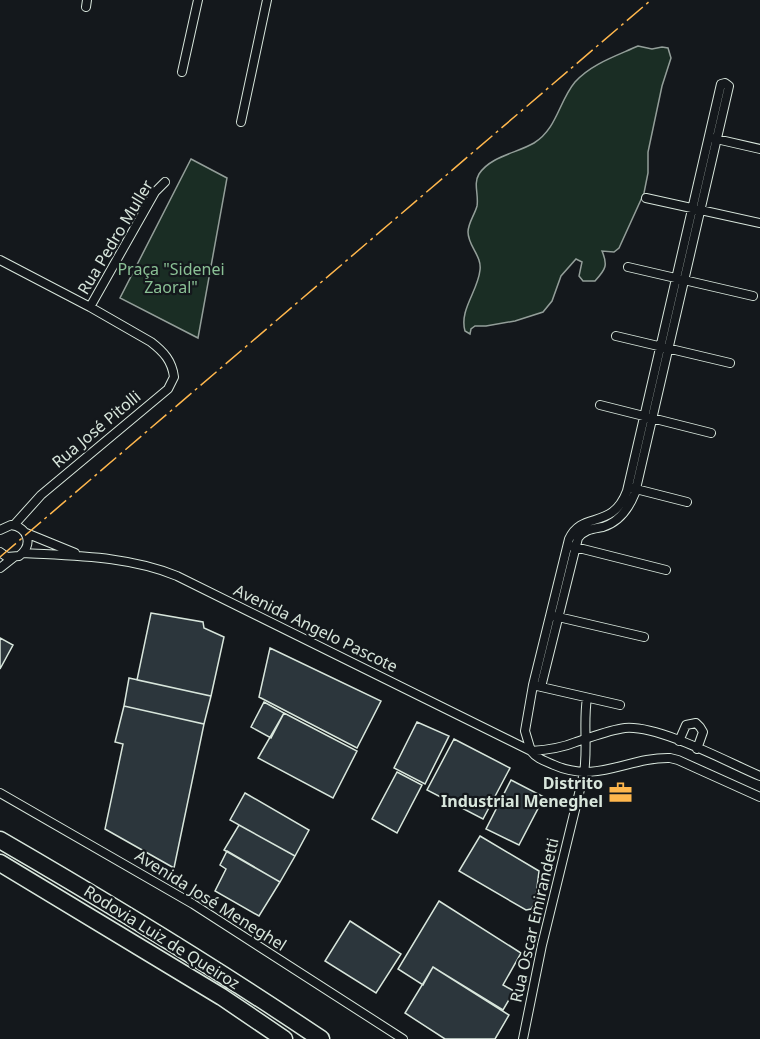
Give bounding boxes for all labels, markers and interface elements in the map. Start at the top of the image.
street label: Rua Pedro Muller [72,175,158,298]
park label: Praça "Sidenei Zaoral" [117,258,225,298]
street label: Rua José Pitolli [47,385,145,473]
street label: Avenida Angelo Pascote [230,579,402,677]
place label: Distrito Industrial Meneghel [441,772,603,812]
office icon: Distrito Industrial Meneghel [608,779,634,805]
street label: Rua Oscar Emirandetti [504,836,564,1004]
street label: Avenida José Meneghel [131,844,291,956]
street label: Rodovia Luiz de Queiroz [80,880,244,994]

